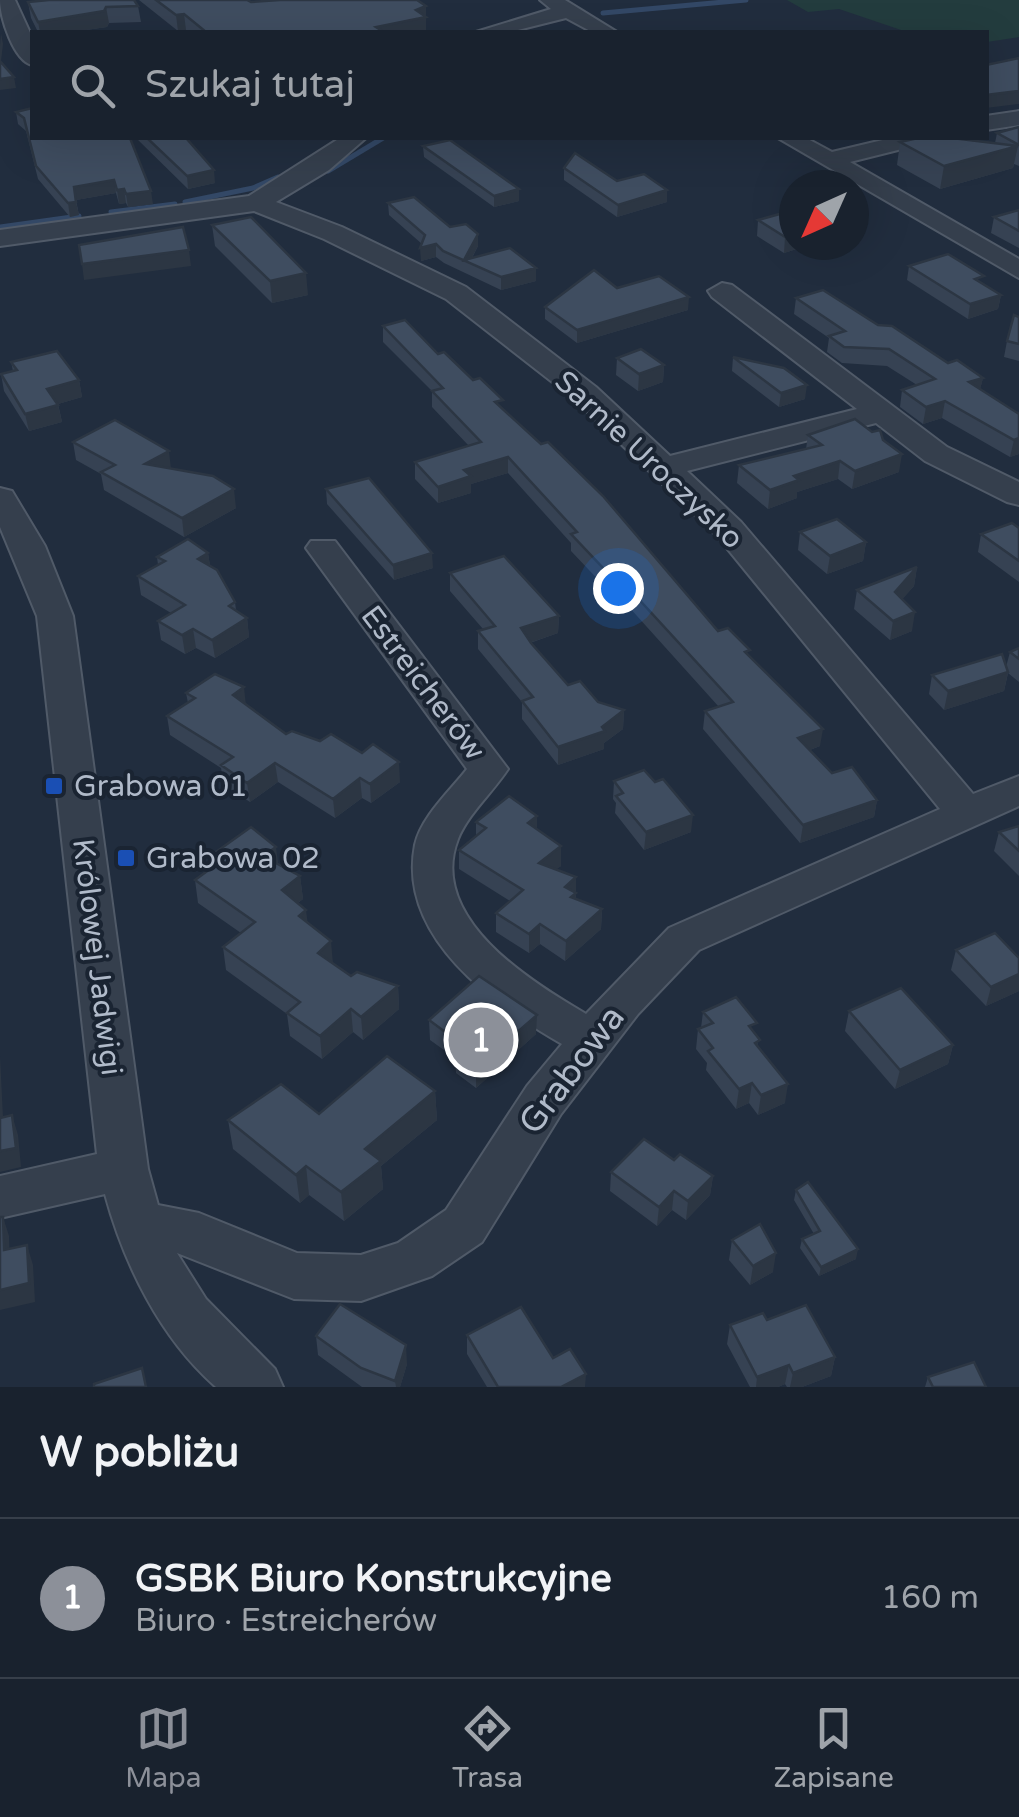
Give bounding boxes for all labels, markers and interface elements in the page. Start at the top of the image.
search box [30,30,989,140]
icon: search [65,58,120,113]
text: Szukaj tutaj [145,62,355,108]
north arrow [779,170,869,260]
street label: Sarnie Uroczysko [547,363,751,557]
your location [593,563,644,614]
street label: Estreicherów [353,598,493,768]
place label: Grabowa 01 [74,768,248,805]
marker: Grabowa 01 [43,775,65,797]
street label: Królowej Jadwigi [64,837,130,1077]
place label: Grabowa 02 [146,840,320,877]
marker: Grabowa 02 [115,847,137,869]
street label: Grabowa [510,998,634,1142]
pin: 1 [448,1002,514,1078]
text: W pobliżu [40,1427,239,1478]
text: GSBK Biuro Konstrukcyjne [135,1556,612,1602]
text: 1 [62,1579,83,1617]
text: 160 m [881,1579,979,1617]
text: Biuro · Estreicherów [135,1602,437,1640]
tab: Mapa [125,1701,201,1795]
tab: Trasa [452,1701,523,1795]
tab: Zapisane [773,1701,894,1795]

